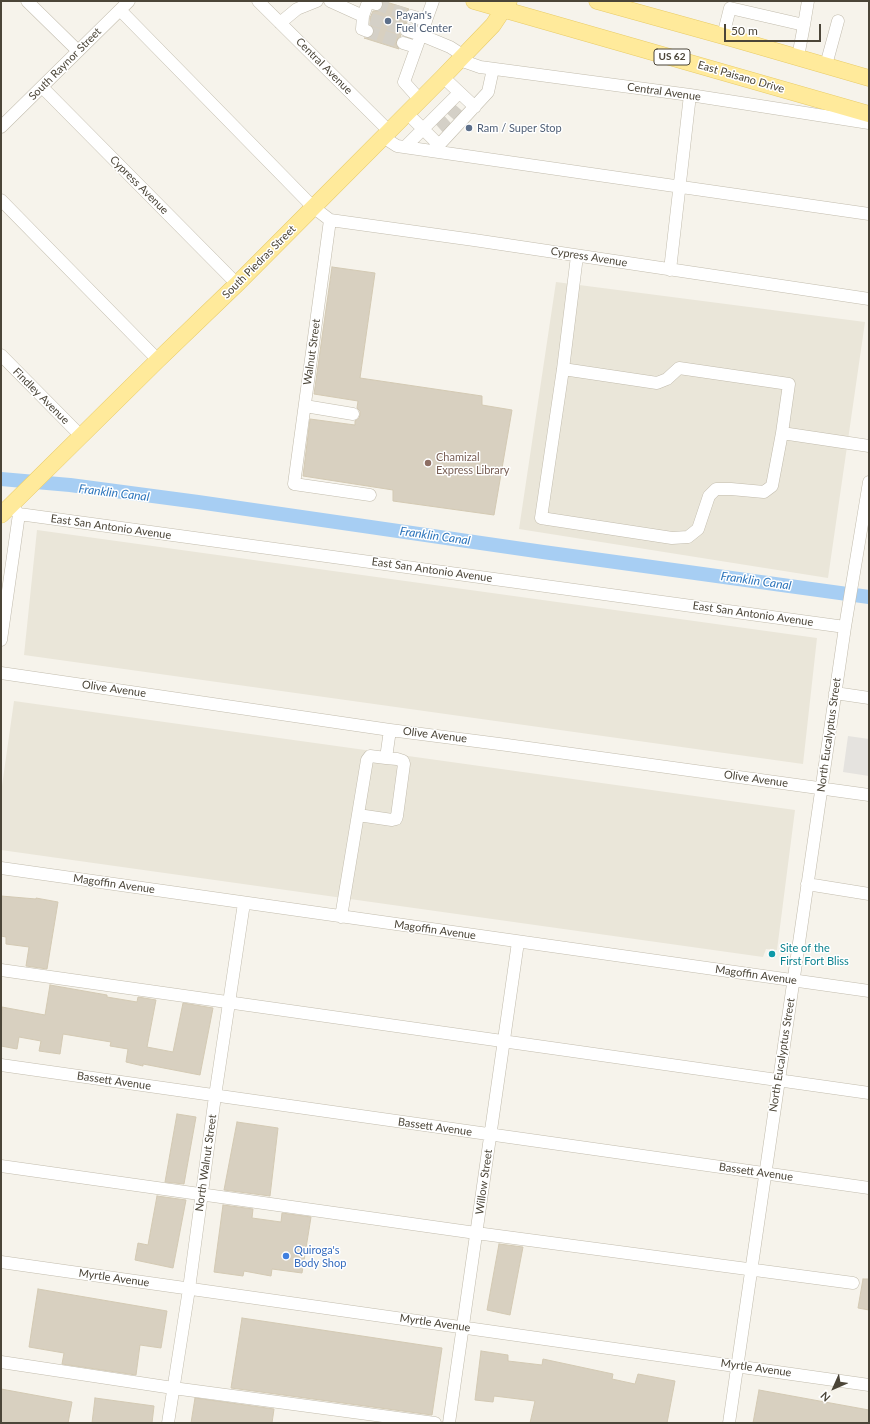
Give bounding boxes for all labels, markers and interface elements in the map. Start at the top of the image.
place label: Payan's Fuel Center [396,8,452,34]
marker: Payan's Fuel Center [383,16,393,26]
scale bar [726,16,823,42]
text: 50 m [731,23,758,38]
street label: South Raynor Street [26,25,104,103]
street label: Central Avenue [293,35,355,97]
road number: US 62 [654,49,690,65]
street label: East Paisano Drive [696,58,786,96]
street label: Central Avenue [626,80,702,104]
place label: Ram / Super Stop [477,121,562,135]
marker: Ram / Super Stop [464,123,474,133]
street label: Cypress Avenue [107,153,171,217]
street label: South Piedras Street [220,223,298,301]
street label: Cypress Avenue [550,244,628,270]
street label: Walnut Street [301,318,323,386]
street label: Findley Avenue [10,365,72,427]
place label: Chamizal Express Library [436,450,509,476]
marker: Chamizal Express Library [423,458,433,468]
water label: Franklin Canal [78,482,150,504]
street label: East San Antonio Avenue [50,512,172,542]
water label: Franklin Canal [399,524,471,548]
street label: East San Antonio Avenue [371,555,493,585]
water label: Franklin Canal [720,569,792,593]
street label: East San Antonio Avenue [692,599,814,629]
street label: North Eucalyptus Street [814,677,844,793]
street label: Olive Avenue [81,678,147,700]
street label: Olive Avenue [402,725,468,745]
street label: Olive Avenue [723,768,789,790]
street label: Magoffin Avenue [72,872,156,896]
street label: Magoffin Avenue [393,918,477,942]
place label: Site of the First Fort Bliss [780,941,849,967]
marker: Site of the First Fort Bliss [767,949,777,959]
street label: Magoffin Avenue [714,963,798,987]
street label: North Eucalyptus Street [766,997,798,1113]
street label: Bassett Avenue [76,1069,152,1093]
street label: North Walnut Street [193,1113,219,1213]
street label: Bassett Avenue [397,1115,473,1139]
street label: Willow Street [473,1149,495,1215]
street label: Bassett Avenue [718,1160,794,1184]
place label: Quiroga's Body Shop [294,1243,346,1269]
marker: Quiroga's Body Shop [281,1251,291,1261]
street label: Myrtle Avenue [78,1266,150,1290]
street label: Myrtle Avenue [399,1311,471,1335]
street label: Myrtle Avenue [720,1356,792,1380]
north arrow [814,1368,854,1408]
text: N [818,1389,833,1404]

